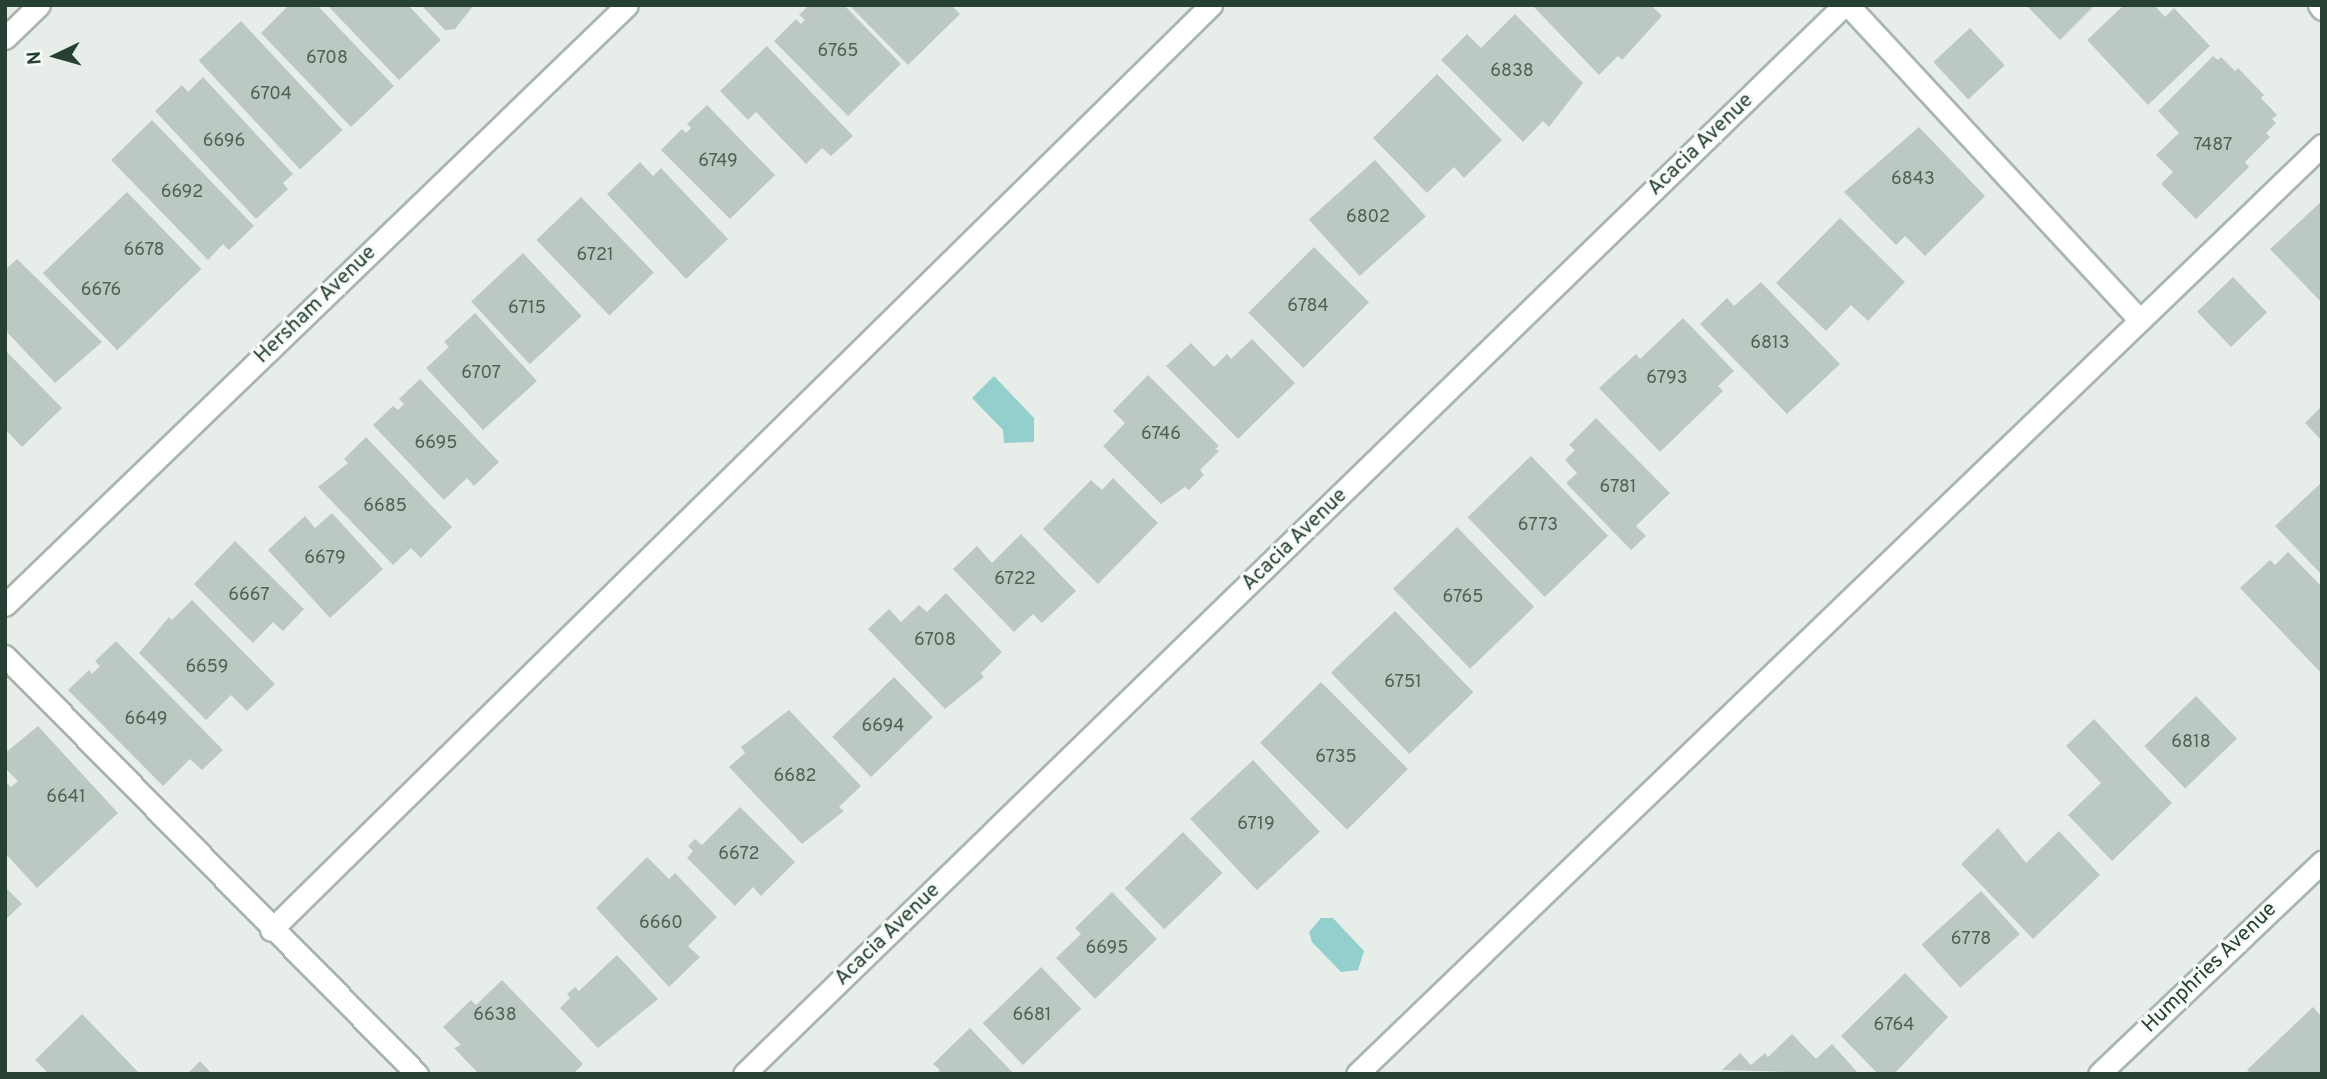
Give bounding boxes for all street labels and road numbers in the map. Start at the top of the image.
street label: Acacia Avenue [1643,88,1759,202]
street label: Hersham Avenue [250,240,382,370]
street label: Acacia Avenue [1237,483,1353,597]
street label: Acacia Avenue [830,878,946,992]
street label: Humphries Avenue [2137,897,2283,1039]

